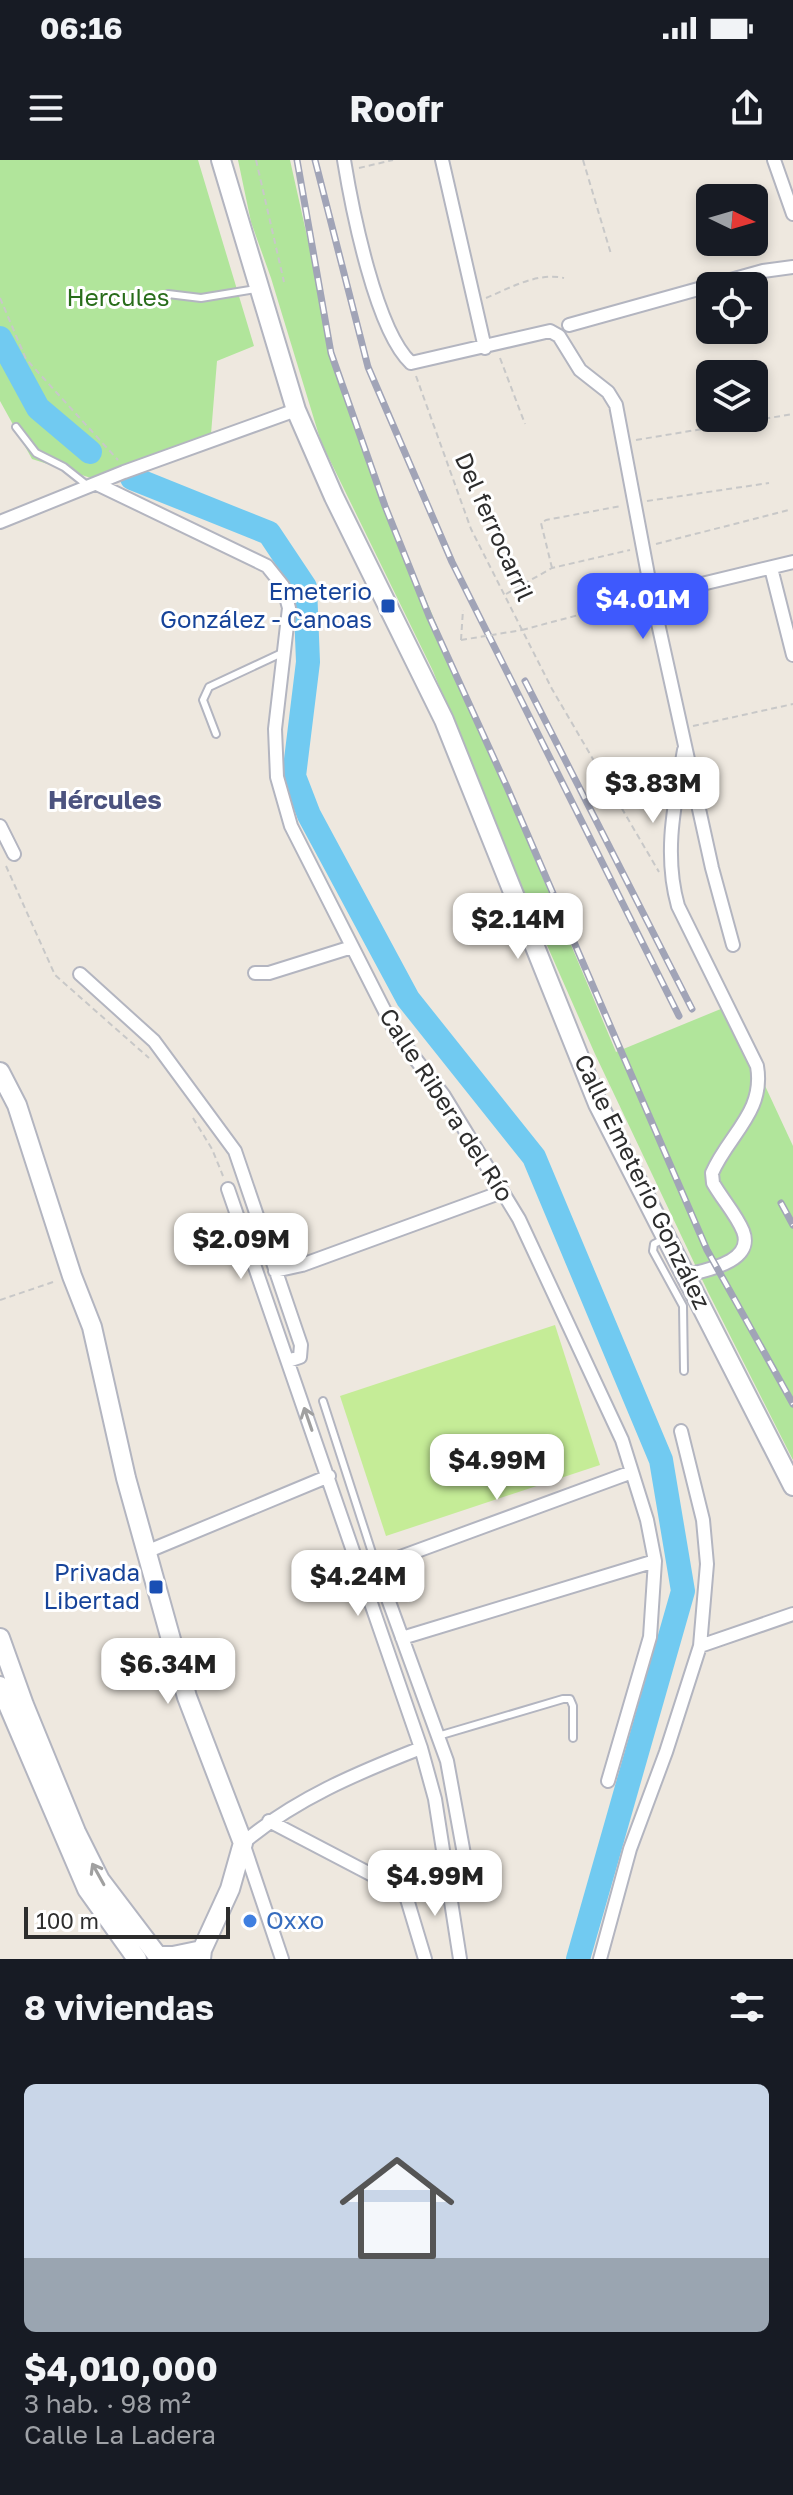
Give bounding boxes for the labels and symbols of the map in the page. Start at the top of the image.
north arrow [696,184,768,256]
park label: Hercules [67,282,169,311]
street label: Del ferrocarril [450,448,541,605]
pin: $4.01M [578,573,708,641]
place label: Emeterio González - Canoas [160,576,372,633]
marker: Emeterio González - Canoas [379,597,397,615]
pin: $3.83M [588,757,718,825]
district label: Hércules [48,784,162,815]
pin: $2.14M [453,893,583,961]
street label: Calle Ribera del Río [374,1002,521,1206]
street label: Calle Emeterio González [569,1049,718,1313]
pin: $2.09M [176,1213,306,1281]
one-way arrow [300,1407,315,1432]
pin: $4.99M [432,1434,562,1502]
pin: $4.24M [293,1550,423,1618]
place label: Privada Libertad [43,1557,140,1614]
marker: Privada Libertad [147,1578,165,1596]
pin: $6.34M [103,1638,233,1706]
pin: $4.99M [370,1850,500,1918]
one-way arrow [89,1863,105,1886]
scale bar [24,1903,230,1939]
place label: Oxxo [266,1905,324,1934]
marker: Oxxo [241,1912,259,1930]

